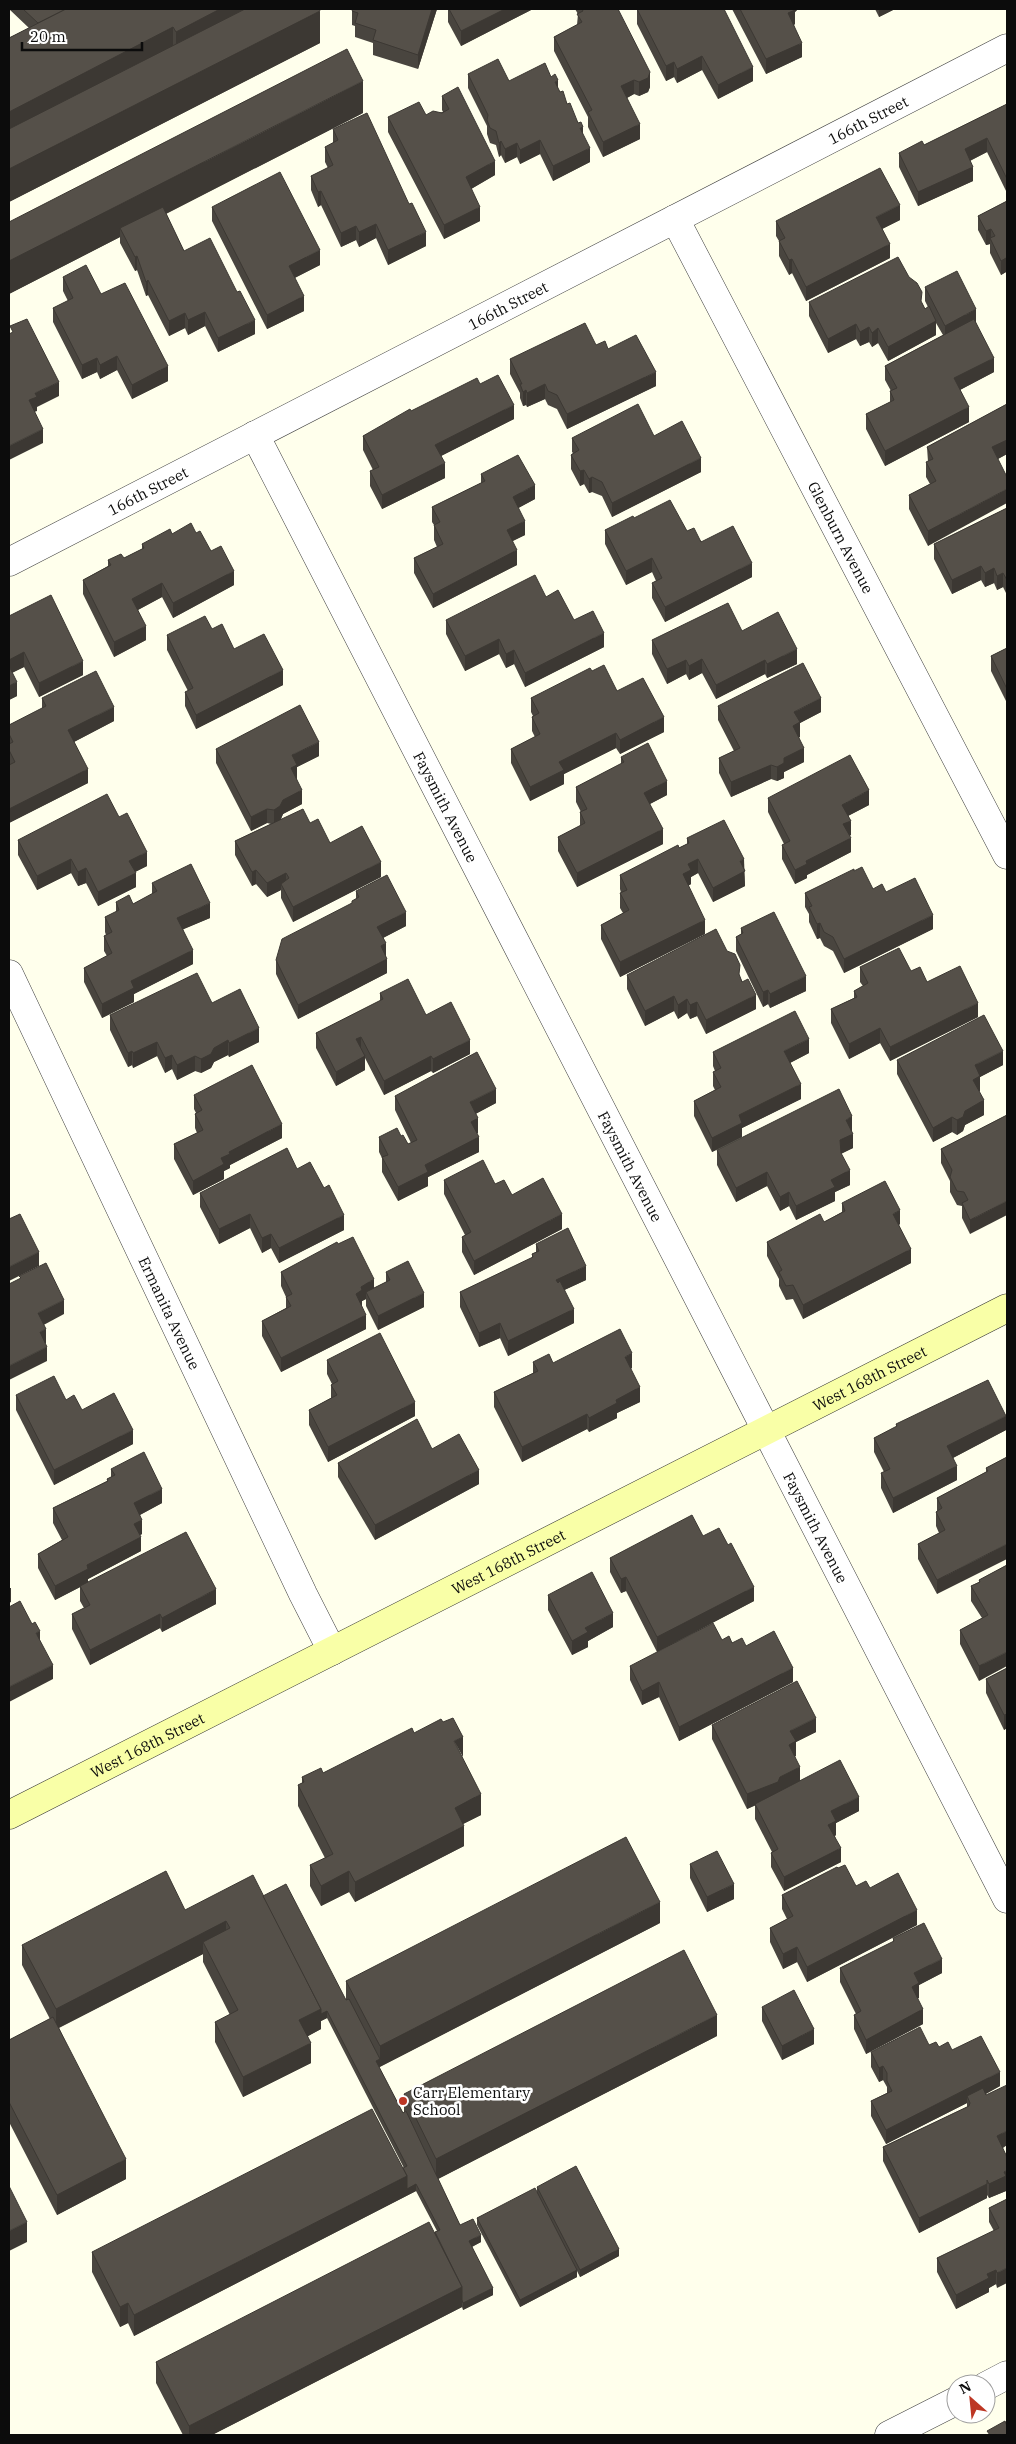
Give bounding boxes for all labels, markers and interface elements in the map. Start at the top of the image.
scale bar [22,20,142,52]
text: 20 m [30,27,66,46]
street label: 166th Street [825,91,911,148]
street label: 166th Street [465,277,551,334]
street label: 166th Street [104,462,191,519]
street label: Glenburn Avenue [804,478,878,597]
street label: Faysmith Avenue [410,748,482,865]
street label: Faysmith Avenue [594,1108,667,1225]
street label: Ermanita Avenue [135,1253,205,1372]
street label: West 168th Street [809,1341,929,1415]
street label: Faysmith Avenue [780,1469,852,1586]
street label: West 168th Street [448,1525,568,1598]
street label: West 168th Street [87,1708,207,1782]
place label: Carr Elementary School [413,2083,530,2119]
marker: Carr Elementary School [397,2095,409,2107]
north arrow [946,2374,996,2424]
text: N [956,2377,974,2398]

